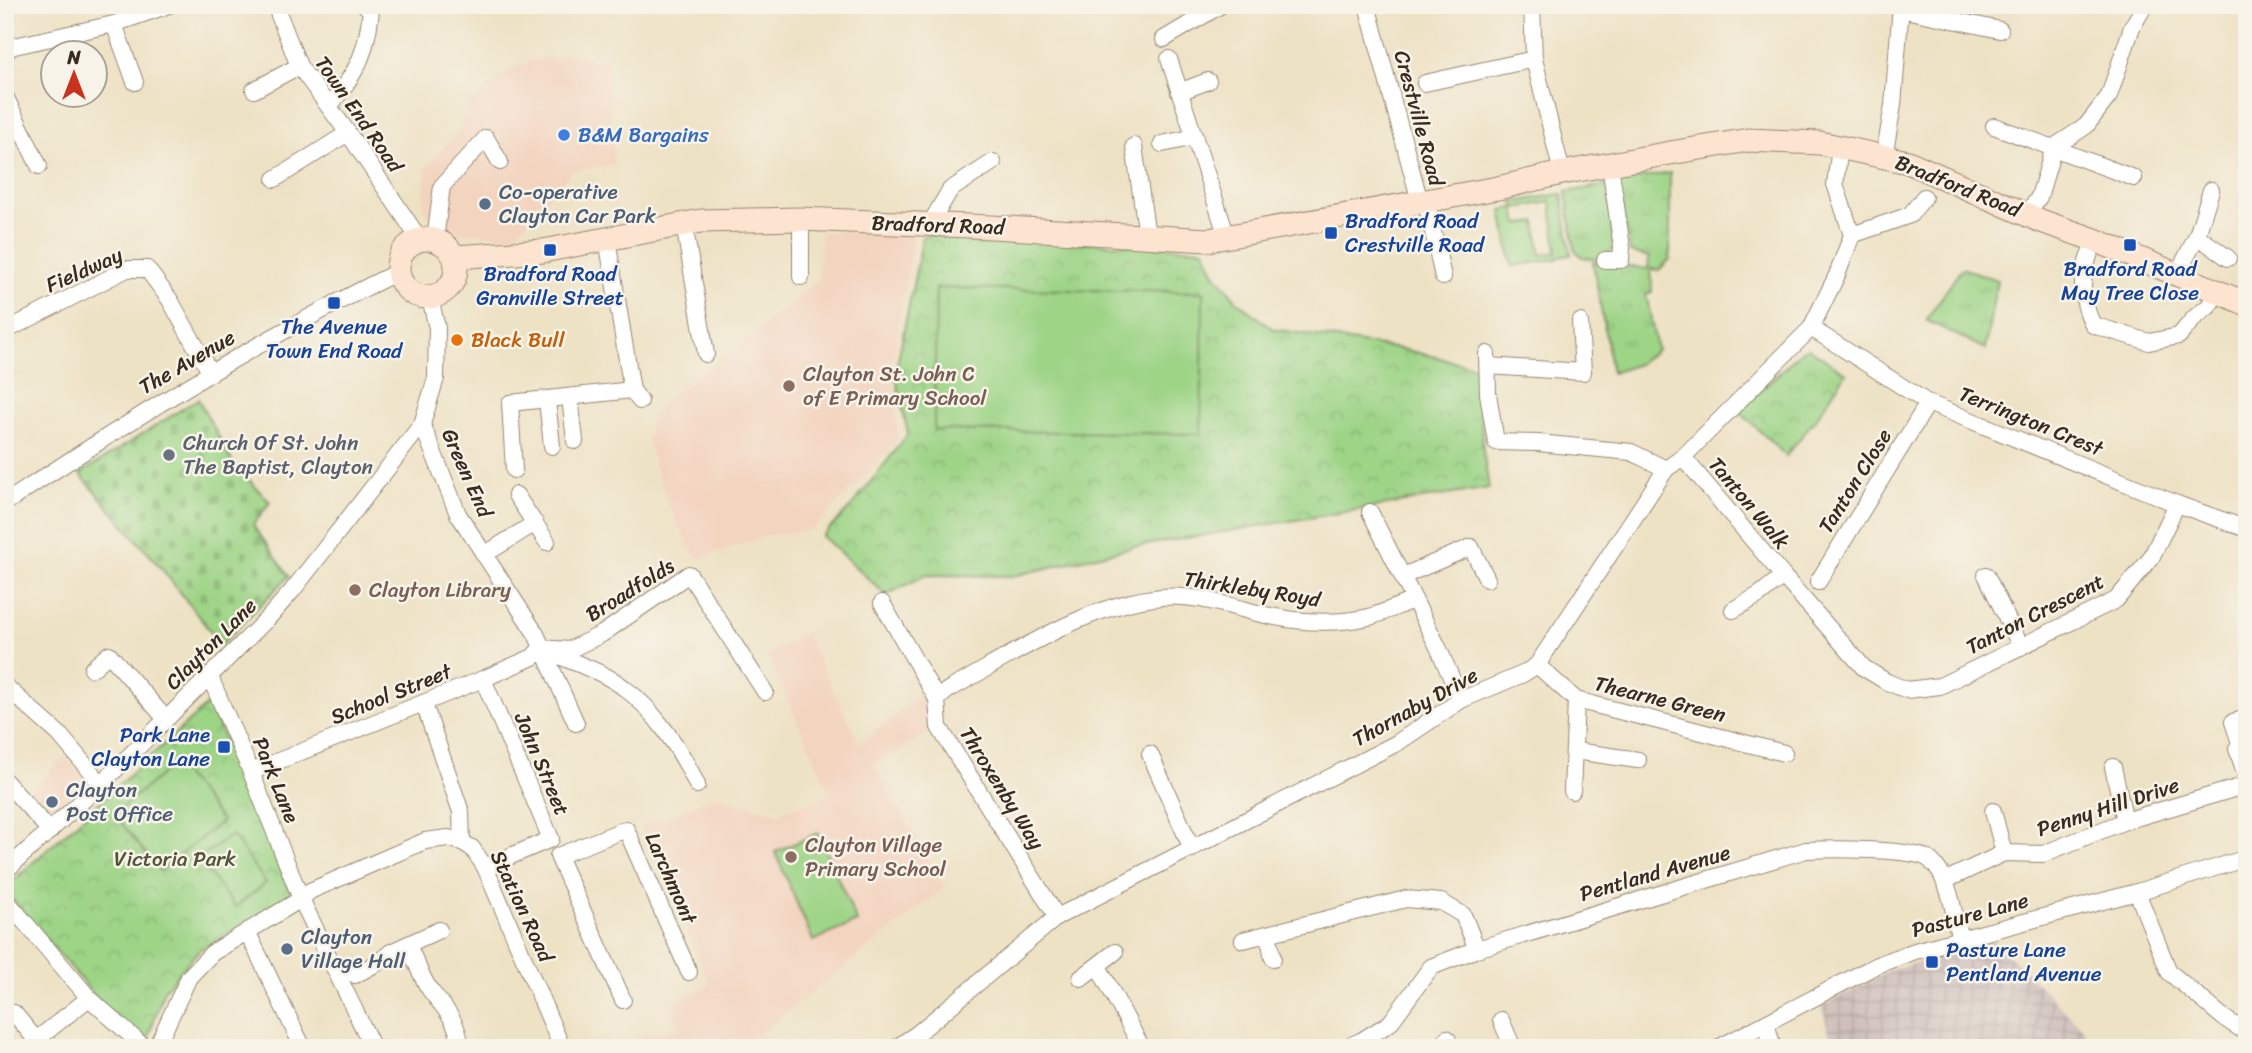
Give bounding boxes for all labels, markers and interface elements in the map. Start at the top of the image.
north arrow [38,38,108,108]
text: N [66,41,81,74]
street label: Crestville Road [1383,46,1456,192]
street label: Town End Road [304,47,415,182]
place label: B&M Bargains [578,116,709,154]
marker: B&M Bargains [556,127,572,143]
street label: Bradford Road [1889,143,2029,229]
place label: Co-operative Clayton Car Park [499,173,657,235]
marker: Co-operative Clayton Car Park [477,196,493,212]
place label: Bradford Road Crestville Road [1345,202,1486,264]
street label: Bradford Road [871,204,1007,246]
marker: Bradford Road Crestville Road [1323,225,1339,241]
street label: Fieldway [39,236,129,304]
marker: Bradford Road May Tree Close [2122,237,2138,253]
marker: Bradford Road Granville Street [542,242,558,258]
place label: Bradford Road May Tree Close [2061,250,2199,312]
place label: Bradford Road Granville Street [476,255,624,317]
marker: The Avenue Town End Road [326,295,342,311]
place label: The Avenue Town End Road [266,308,404,370]
street label: The Avenue [131,319,243,405]
place label: Black Bull [471,321,566,359]
marker: Black Bull [449,332,465,348]
place label: Clayton St. John C of E Primary School [803,355,987,417]
street label: Terrington Crest [1953,375,2110,468]
marker: Clayton St. John C of E Primary School [781,378,797,394]
street label: Tanton Close [1808,421,1903,541]
street label: Green End [430,422,504,526]
place label: Church Of St. John The Baptist, Clayton [183,424,373,486]
marker: Church Of St. John The Baptist, Clayton [161,447,177,463]
street label: Tanton Walk [1698,448,1800,558]
street label: Broadfolds [578,547,683,632]
street label: Thirkleby Royd [1181,559,1325,619]
street label: Tanton Crescent [1959,563,2111,665]
place label: Clayton Library [369,571,511,609]
marker: Clayton Library [347,582,363,598]
street label: Clayton Lane [156,588,267,699]
street label: School Street [325,652,459,736]
street label: Thornaby Drive [1345,657,1485,757]
street label: Thearne Green [1590,664,1730,734]
street label: John Street [503,705,581,822]
place label: Park Lane Clayton Lane [91,716,210,778]
street label: Throxenby Way [949,719,1055,857]
street label: Park Lane [241,731,311,829]
marker: Park Lane Clayton Lane [216,739,232,755]
street label: Penny Hill Drive [2032,766,2184,848]
place label: Clayton Post Office [66,771,173,833]
marker: Clayton Post Office [44,794,60,810]
street label: Larchmont [634,826,709,931]
place label: Clayton Village Primary School [805,826,947,888]
street label: Pentland Avenue [1575,833,1735,913]
park label: Victoria Park [114,840,236,878]
street label: Station Road [479,844,565,970]
marker: Clayton Village Primary School [783,849,799,865]
street label: Pasture Lane [1907,881,2033,949]
place label: Clayton Village Hall [301,918,406,980]
place label: Pasture Lane Pentland Avenue [1946,931,2102,993]
marker: Clayton Village Hall [279,941,295,957]
marker: Pasture Lane Pentland Avenue [1924,954,1940,970]

